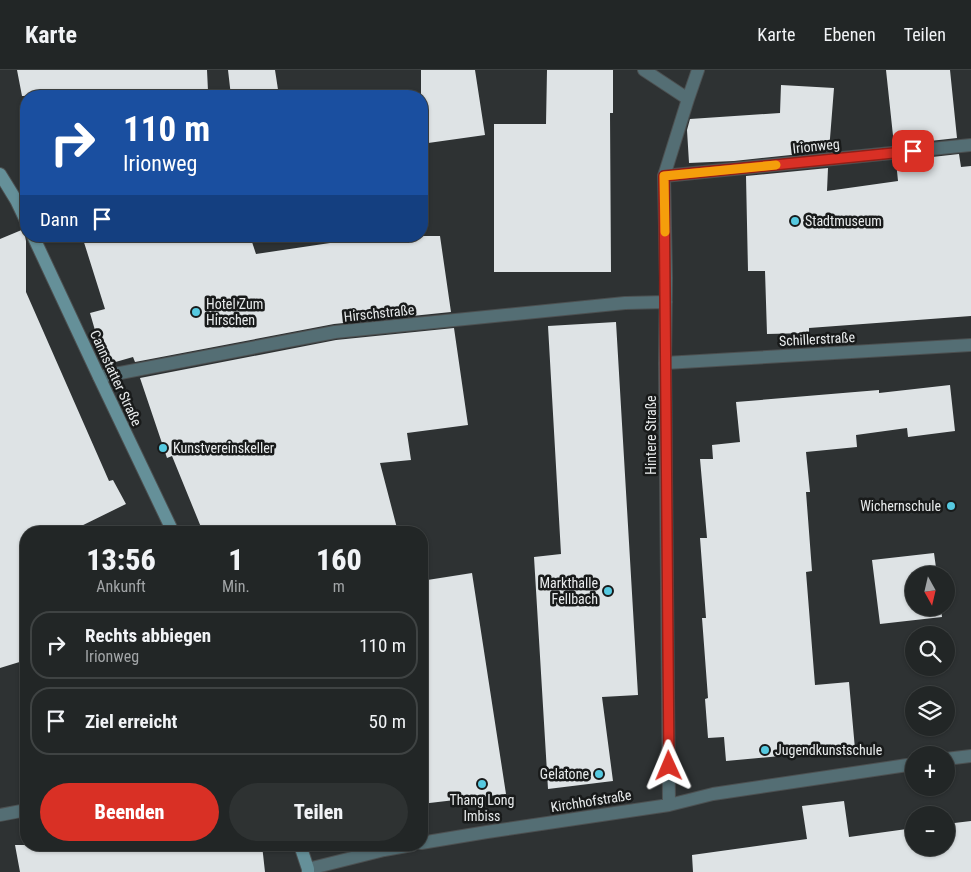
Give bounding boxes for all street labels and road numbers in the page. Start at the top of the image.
street label: Irionweg [792,136,840,156]
street label: Hirschstraße [343,301,416,325]
street label: Cannstatter Straße [87,328,145,429]
street label: Schillerstraße [779,329,856,349]
street label: Hintere Straße [643,395,659,475]
street label: Kirchhofstraße [549,787,633,815]

